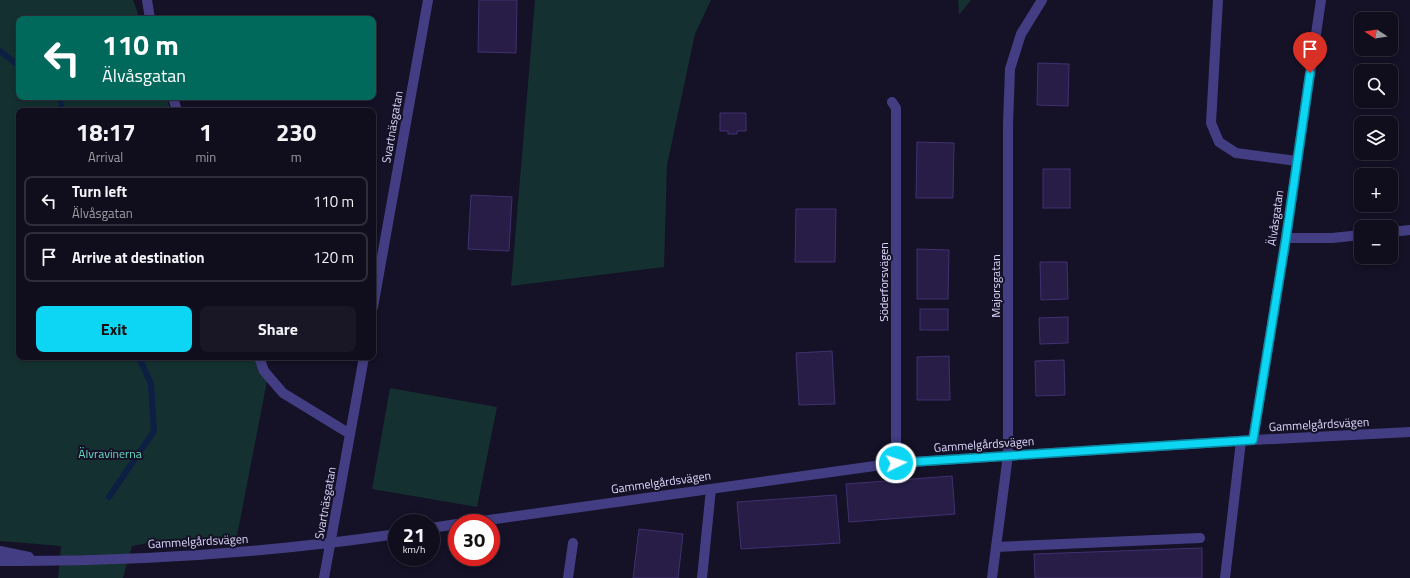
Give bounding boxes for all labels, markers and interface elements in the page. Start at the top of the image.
north arrow [1354,12,1398,56]
map controls [1354,12,1398,264]
text: 110 m [102,23,179,66]
icon: left [36,32,88,84]
pin [1293,32,1327,73]
icon: arrive [1299,38,1321,60]
text: Älvåsgatan [102,62,186,89]
button: search [1354,64,1398,108]
street label: Svartnäsgatan [376,89,408,165]
text: 18:17 [76,114,136,150]
text: 1 [199,114,213,150]
text: 230 [276,114,316,150]
button: layers [1354,116,1398,160]
text: Arrival [88,147,123,167]
text: min [195,147,216,167]
text: m [291,147,302,167]
button: + [1354,168,1398,212]
text: Turn left [72,180,127,203]
street label: Älvåsgatan [1262,189,1288,247]
icon: left [38,190,60,212]
text: 110 m [313,190,354,213]
text: Älvåsgatan [72,203,133,223]
button: − [1354,220,1398,264]
street label: Söderforsvägen [874,242,893,322]
icon: arrive [38,246,60,268]
text: Arrive at destination [72,246,205,269]
text: 120 m [313,246,354,269]
street label: Majorsgatan [986,254,1005,318]
button: Exit [36,306,192,352]
button: Share [200,306,356,352]
street label: Gammelgårdsvägen [1268,412,1370,436]
street label: Gammelgårdsvägen [933,431,1035,457]
position arrow [875,442,917,484]
park label: Älvravinerna [78,444,142,463]
street label: Svartnäsgatan [309,465,341,541]
street label: Gammelgårdsvägen [610,466,712,498]
speed limit sign: 30 [448,514,500,566]
text: 21 [403,519,425,550]
street label: Gammelgårdsvägen [147,529,249,553]
text: km/h [403,542,425,557]

